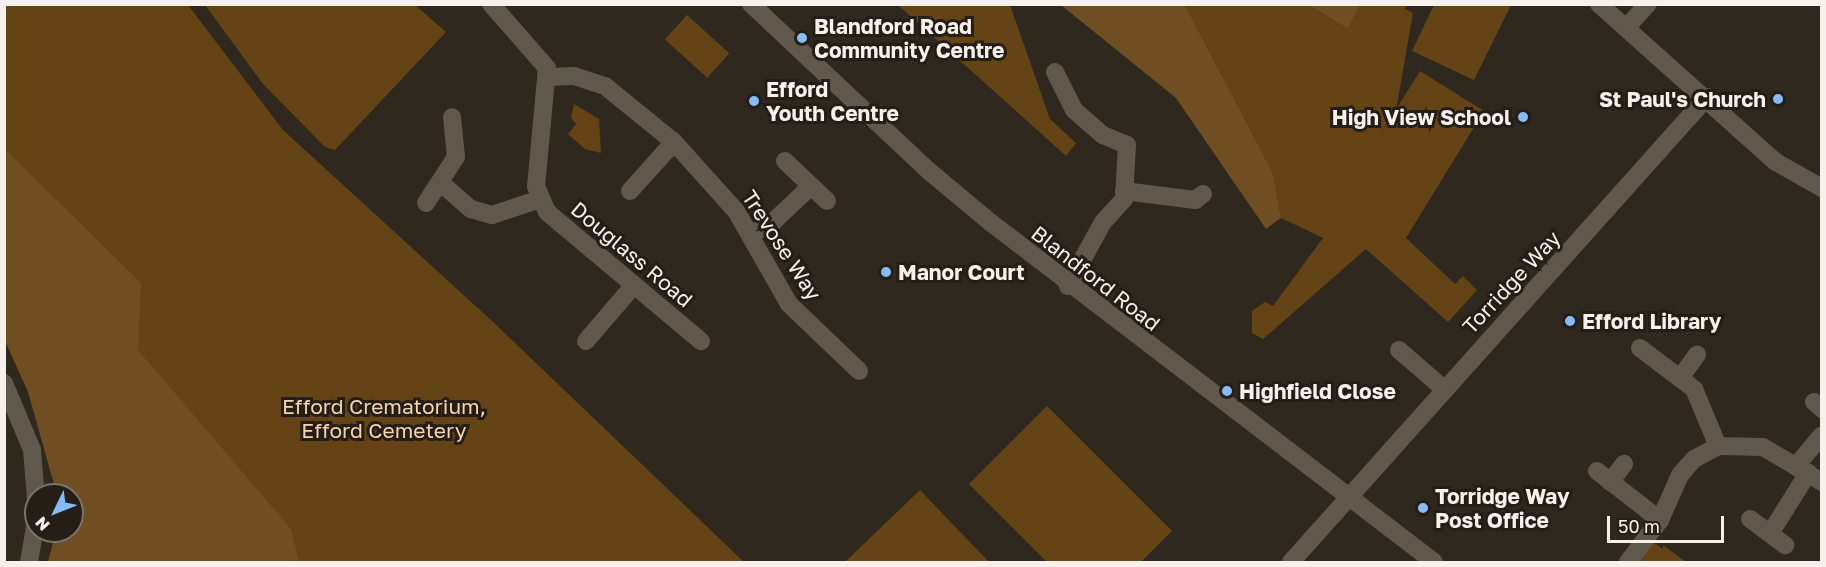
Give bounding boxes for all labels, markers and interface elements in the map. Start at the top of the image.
place label: Blandford Road Community Centre [814,13,1004,63]
marker: Blandford Road Community Centre [795,31,809,45]
place label: Efford Youth Centre [766,76,899,126]
place label: St Paul's Church [1599,86,1766,112]
marker: St Paul's Church [1771,92,1785,106]
marker: Efford Youth Centre [747,94,761,108]
place label: High View School [1332,104,1511,130]
marker: High View School [1516,110,1530,124]
street label: Trevose Way [737,185,827,305]
street label: Douglass Road [566,196,698,312]
street label: Blandford Road [1027,220,1165,336]
street label: Torridge Way [1457,225,1565,339]
place label: Manor Court [898,259,1025,285]
marker: Manor Court [879,265,893,279]
place label: Efford Library [1582,308,1721,334]
marker: Efford Library [1563,314,1577,328]
place label: Highfield Close [1239,378,1396,404]
marker: Highfield Close [1220,384,1234,398]
park label: Efford Crematorium, Efford Cemetery [282,393,486,443]
north arrow [24,483,84,543]
place label: Torridge Way Post Office [1435,483,1570,533]
marker: Torridge Way Post Office [1416,501,1430,515]
scale bar [1610,504,1727,542]
text: N [31,513,54,535]
text: 50 m [1618,515,1660,537]

